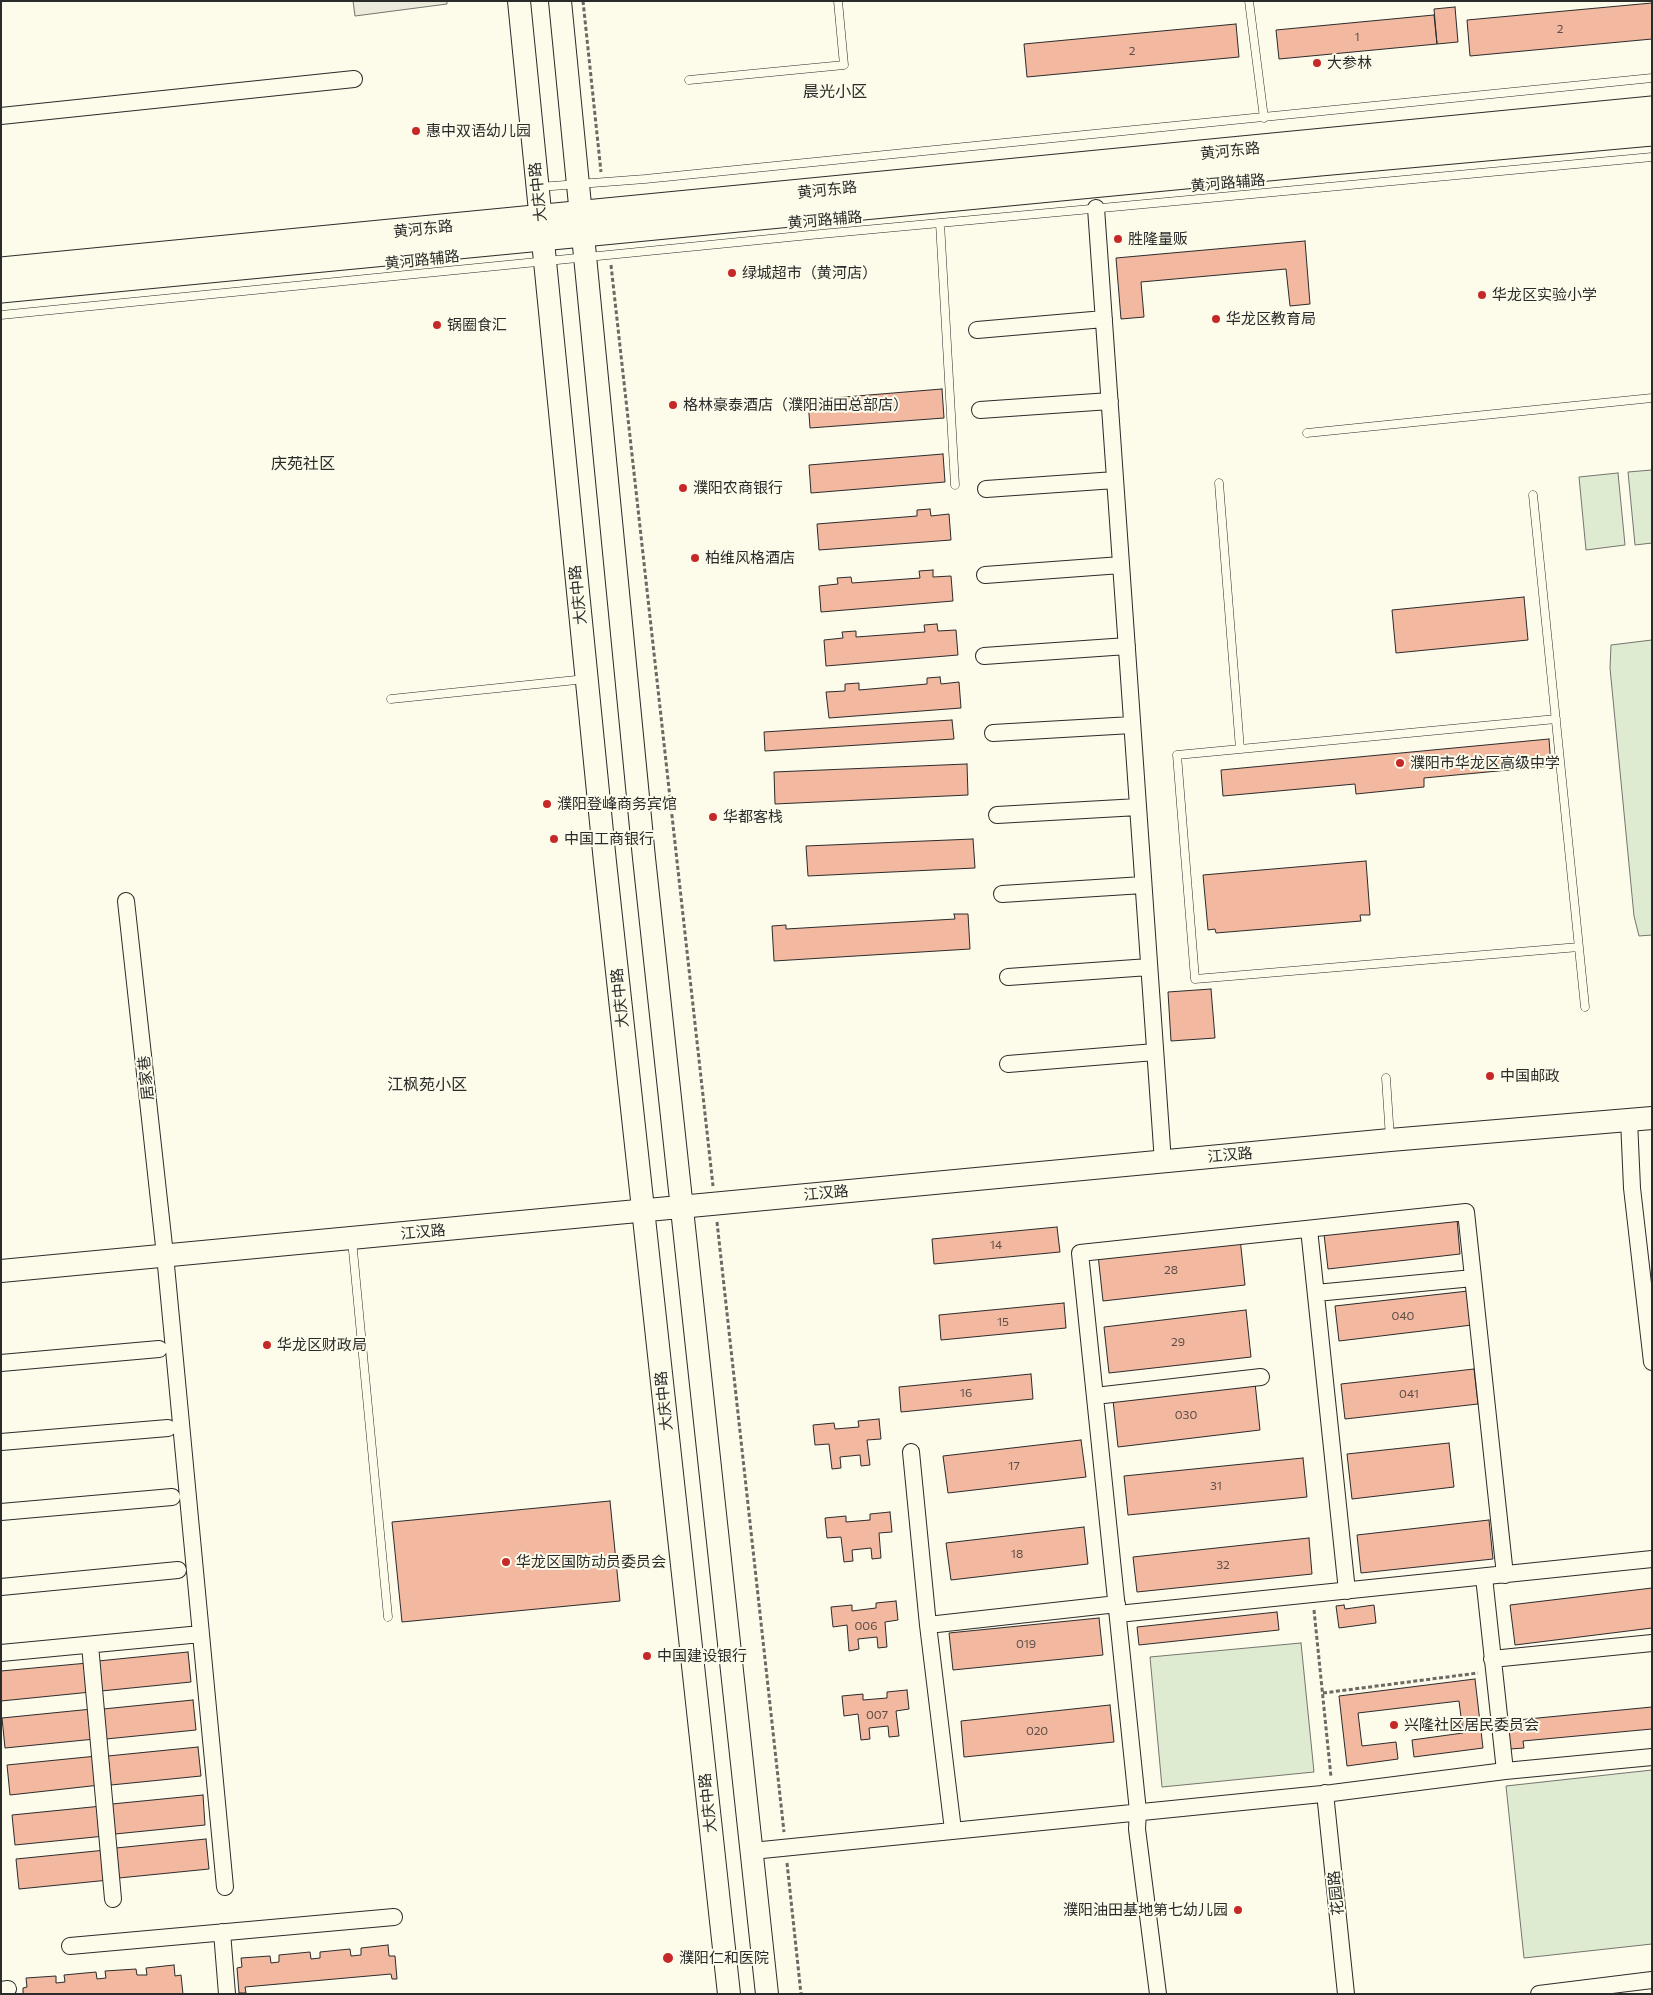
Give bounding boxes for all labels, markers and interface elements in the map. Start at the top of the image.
house number: 2 [1557,22,1563,36]
house number: 1 [1354,30,1360,44]
house number: 2 [1129,44,1135,58]
place label: 大参林 [1327,54,1372,72]
marker: 大参林 [1311,57,1323,69]
district label: 晨光小区 [803,82,867,102]
place label: 惠中双语幼儿园 [426,122,531,140]
marker: 惠中双语幼儿园 [410,125,422,137]
street label: 黄河东路 [1199,139,1261,163]
street label: 大庆中路 [526,161,550,223]
street label: 黄河路辅路 [1190,171,1266,195]
street label: 黄河东路 [796,178,858,202]
street label: 黄河路辅路 [787,208,863,232]
street label: 黄河东路 [392,217,454,241]
place label: 胜隆量贩 [1128,230,1188,248]
marker: 胜隆量贩 [1112,233,1124,245]
street label: 黄河路辅路 [384,247,460,273]
place label: 绿城超市（黄河店） [742,264,877,282]
marker: 绿城超市（黄河店） [726,267,738,279]
place label: 华龙区实验小学 [1492,286,1597,304]
marker: 华龙区实验小学 [1476,289,1488,301]
place label: 华龙区教育局 [1226,310,1316,328]
marker: 华龙区教育局 [1210,313,1222,325]
place label: 锅圈食汇 [447,316,507,334]
marker: 锅圈食汇 [431,319,443,331]
place label: 格林豪泰酒店（濮阳油田总部店） [683,396,908,414]
marker: 格林豪泰酒店（濮阳油田总部店） [667,399,679,411]
district label: 庆苑社区 [271,454,335,474]
place label: 濮阳农商银行 [693,479,783,497]
marker: 濮阳农商银行 [677,482,689,494]
place label: 柏维风格酒店 [705,549,795,567]
marker: 柏维风格酒店 [689,552,701,564]
street label: 大庆中路 [566,564,590,626]
place label: 濮阳市华龙区高级中学 [1410,754,1560,772]
marker: 濮阳市华龙区高级中学 [1394,757,1406,769]
place label: 濮阳登峰商务宾馆 [557,795,677,813]
marker: 濮阳登峰商务宾馆 [541,798,553,810]
place label: 华都客栈 [723,808,783,826]
marker: 华都客栈 [707,811,719,823]
place label: 中国工商银行 [564,830,654,848]
marker: 中国工商银行 [548,833,560,845]
street label: 大庆中路 [608,967,632,1029]
street label: 居家巷 [135,1055,157,1101]
place label: 中国邮政 [1500,1067,1560,1085]
marker: 中国邮政 [1484,1070,1496,1082]
district label: 江枫苑小区 [387,1075,467,1095]
street label: 江汉路 [1207,1144,1253,1166]
street label: 江汉路 [803,1182,849,1204]
street label: 江汉路 [400,1221,446,1243]
house number: 14 [990,1238,1002,1252]
house number: 28 [1164,1263,1178,1277]
house number: 040 [1392,1309,1414,1323]
house number: 15 [997,1315,1009,1329]
house number: 29 [1171,1335,1185,1349]
place label: 华龙区财政局 [277,1336,367,1354]
marker: 华龙区财政局 [261,1339,273,1351]
street label: 大庆中路 [652,1370,676,1432]
house number: 16 [960,1386,972,1400]
house number: 041 [1399,1387,1419,1401]
house number: 030 [1175,1408,1197,1422]
house number: 17 [1008,1459,1020,1473]
house number: 31 [1210,1479,1222,1493]
house number: 18 [1011,1547,1023,1561]
place label: 华龙区国防动员委员会 [516,1553,666,1571]
marker: 华龙区国防动员委员会 [500,1556,512,1568]
house number: 32 [1216,1558,1230,1572]
house number: 006 [855,1619,877,1633]
house number: 019 [1016,1637,1036,1651]
place label: 中国建设银行 [657,1647,747,1665]
marker: 中国建设银行 [641,1650,653,1662]
house number: 007 [866,1708,888,1722]
place label: 兴隆社区居民委员会 [1404,1716,1539,1734]
marker: 兴隆社区居民委员会 [1388,1719,1400,1731]
house number: 020 [1026,1724,1048,1738]
street label: 大庆中路 [696,1772,720,1834]
street label: 花园路 [1325,1870,1347,1916]
place label: 濮阳油田基地第七幼儿园 [1063,1901,1228,1919]
marker: 濮阳油田基地第七幼儿园 [1232,1904,1244,1916]
place label: 濮阳仁和医院 [679,1949,769,1967]
marker: 濮阳仁和医院 [661,1951,675,1965]

